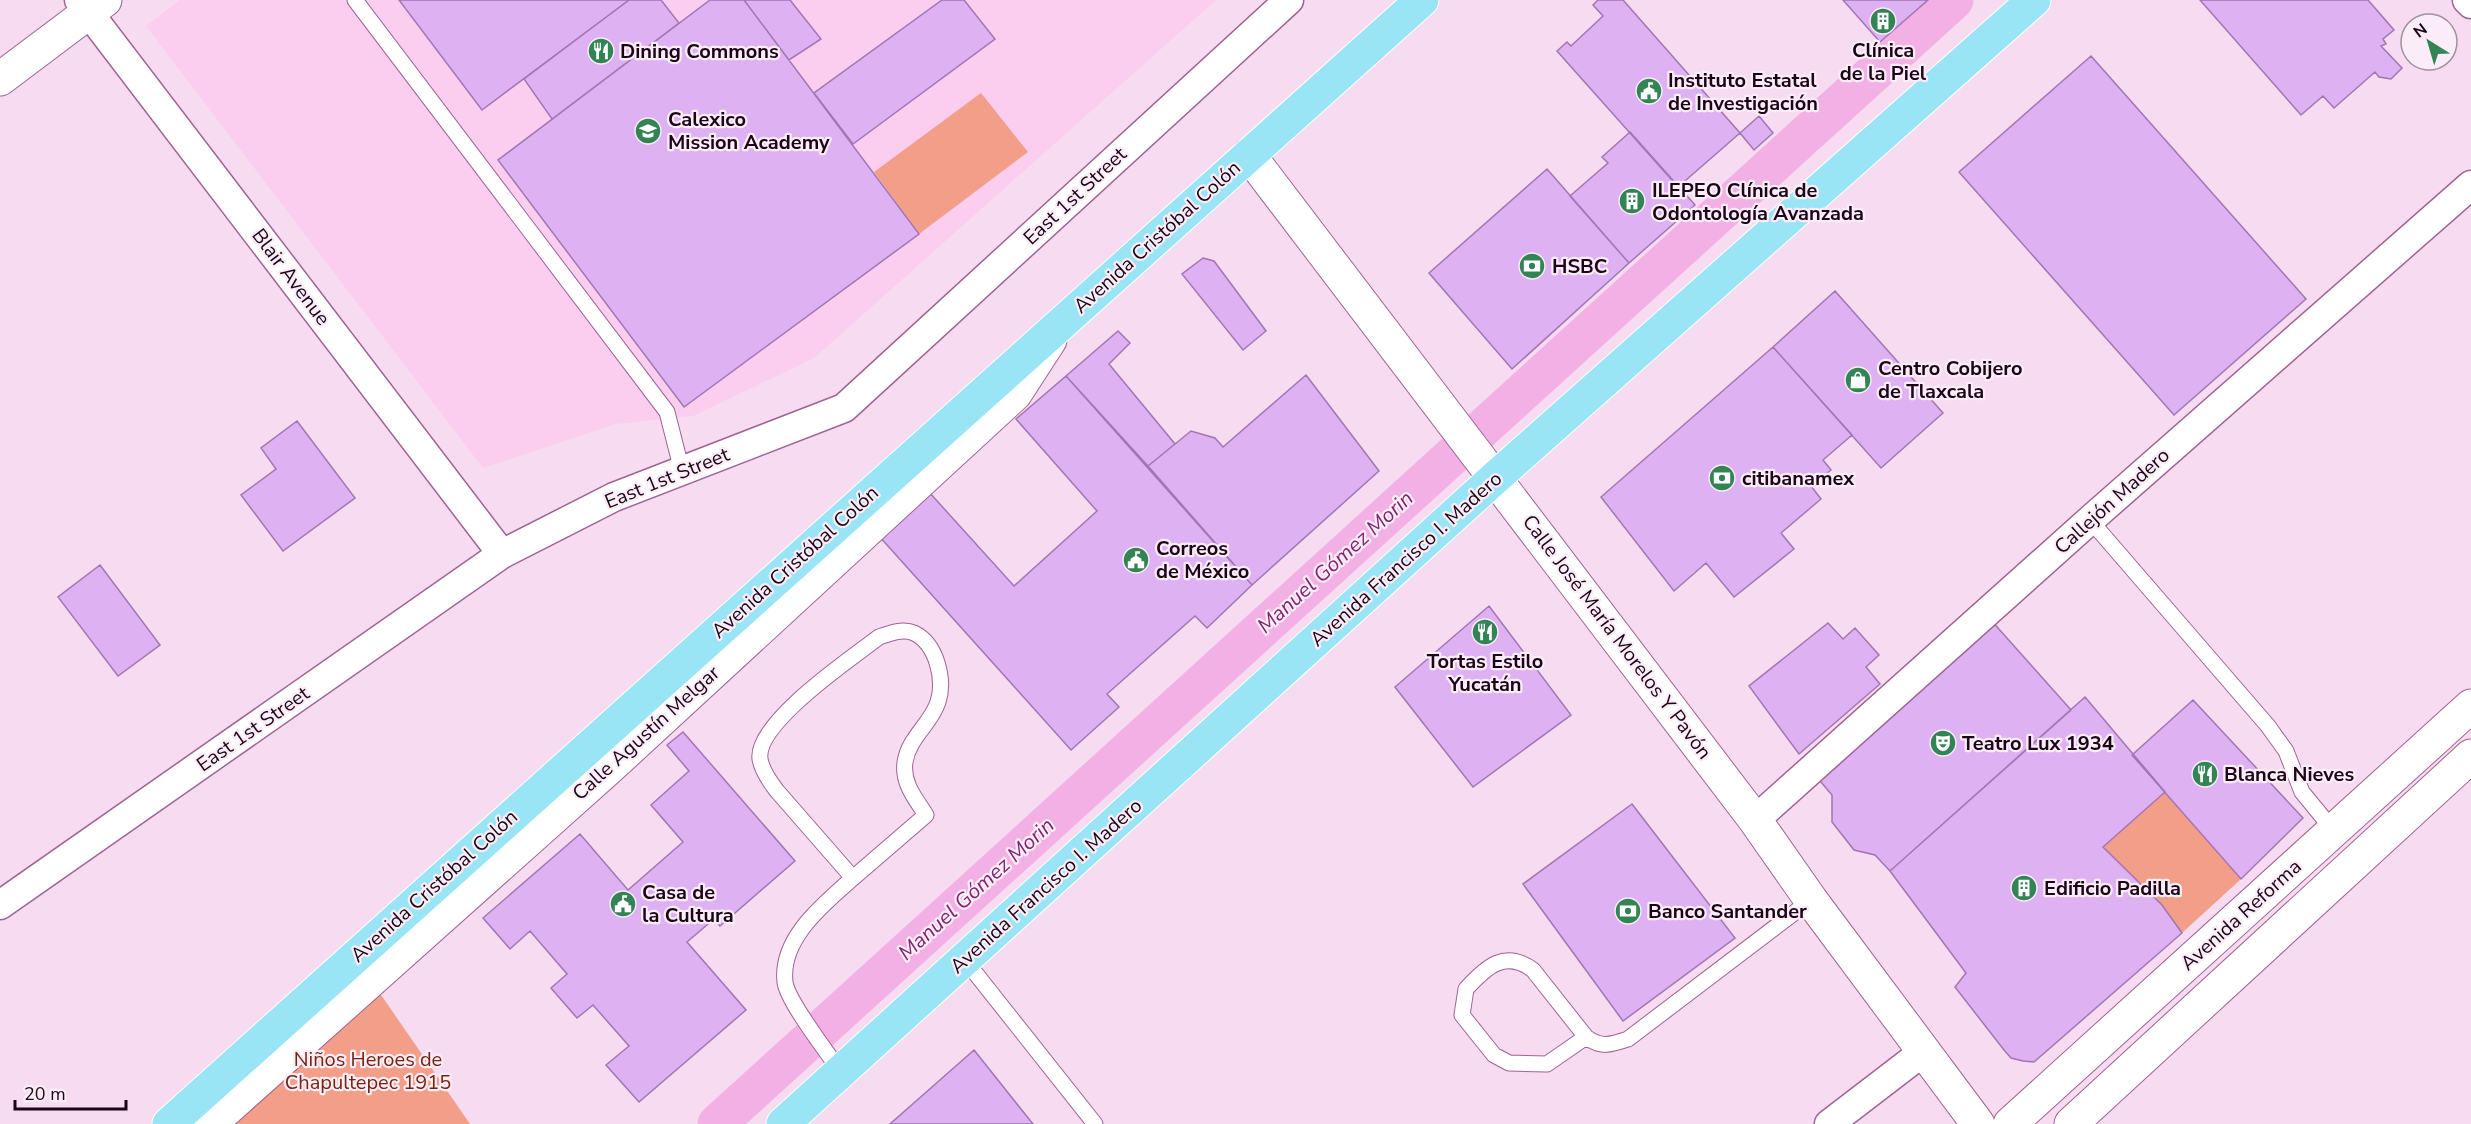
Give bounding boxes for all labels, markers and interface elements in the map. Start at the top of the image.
building icon: Clínica de la Piel [1868,6,1898,36]
north arrow [2399,12,2459,72]
text: N [2409,18,2432,43]
restaurant icon: Dining Commons [586,36,616,66]
place label: Clínica de la Piel [1840,37,1927,87]
place label: Dining Commons [620,38,779,65]
place label: Instituto Estatal de Investigación [1668,67,1818,117]
public building icon: Instituto Estatal de Investigación [1634,76,1664,106]
place label: Calexico Mission Academy [668,106,830,156]
school or university icon: Calexico Mission Academy [633,116,663,146]
street label: East 1st Street [1018,140,1133,251]
street label: Avenida Cristóbal Colón [1068,155,1246,319]
place label: ILEPEO Clínica de Odontología Avanzada [1652,177,1864,227]
building icon: ILEPEO Clínica de Odontología Avanzada [1617,186,1647,216]
street label: Blair Avenue [246,223,336,331]
bank icon: HSBC [1517,251,1547,281]
place label: HSBC [1552,253,1607,280]
place label: Centro Cobijero de Tlaxcala [1878,355,2022,405]
shop icon: Centro Cobijero de Tlaxcala [1843,365,1873,395]
street label: East 1st Street [601,440,734,515]
street label: Callejón Madero [2048,442,2176,560]
bank icon: citibanamex [1707,463,1737,493]
street label: Avenida Francisco I. Madero [1304,465,1508,653]
place label: citibanamex [1742,465,1855,492]
street label: Avenida Cristóbal Colón [706,480,884,644]
water label: Manuel Gómez Morin [1251,484,1419,640]
street label: Calle José María Morelos Y Pavón [1516,509,1718,765]
place label: Correos de México [1156,535,1249,585]
public building icon: Correos de México [1121,545,1151,575]
restaurant icon: Tortas Estilo Yucatán [1470,617,1500,647]
place label: Tortas Estilo Yucatán [1427,648,1543,698]
street label: Calle Agustín Melgar [567,660,725,806]
street label: East 1st Street [191,680,316,778]
theatre icon: Teatro Lux 1934 [1928,728,1958,758]
place label: Teatro Lux 1934 [1962,730,2114,757]
restaurant icon: Blanca Nieves [2190,759,2220,789]
place label: Blanca Nieves [2224,761,2354,788]
street label: Avenida Francisco I. Madero [944,792,1148,980]
street label: Avenida Cristóbal Colón [345,804,523,968]
water label: Manuel Gómez Morin [892,811,1060,967]
street label: Avenida Reforma [2175,853,2307,977]
building icon: Edificio Padilla [2009,873,2039,903]
place label: Edificio Padilla [2044,875,2181,902]
place label: Casa de la Cultura [642,879,734,929]
public building icon: Casa de la Cultura [608,889,638,919]
bank icon: Banco Santander [1613,896,1643,926]
place label: Banco Santander [1648,898,1807,925]
park label: Niños Heroes de Chapultepec 1915 [285,1046,451,1096]
scale bar [15,1073,126,1111]
text: 20 m [24,1082,66,1106]

